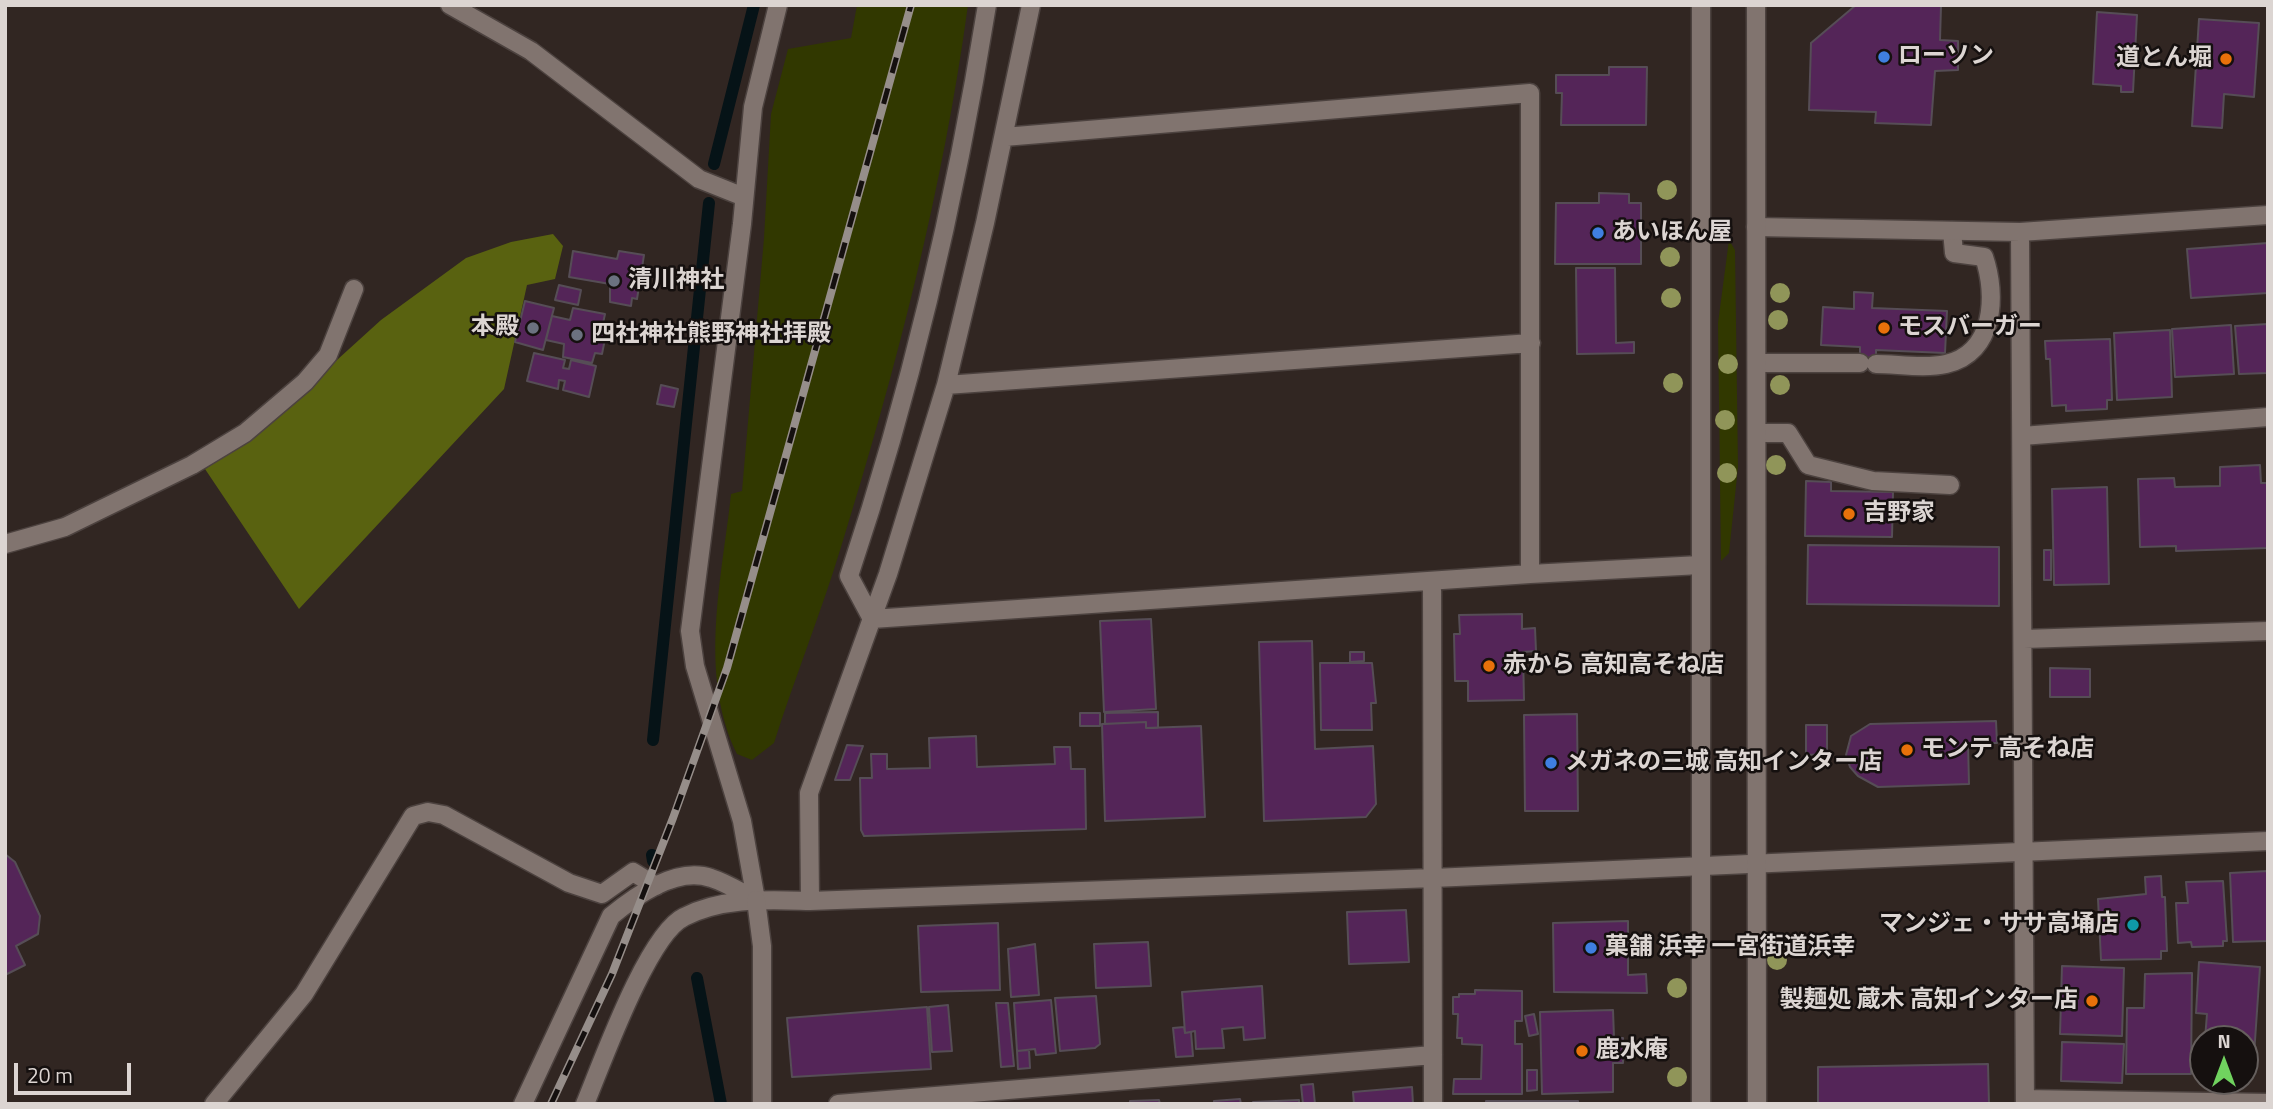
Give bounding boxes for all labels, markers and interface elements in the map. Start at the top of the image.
place label: ローソン [1898,43,1994,71]
place label: 道とん堀 [2116,45,2212,73]
marker: ローソン [1876,49,1892,65]
marker: 道とん堀 [2218,51,2234,67]
place label: あいほん屋 [1612,219,1732,247]
marker: あいほん屋 [1590,225,1606,241]
place label: 清川神社 [628,267,724,295]
marker: 清川神社 [606,273,622,289]
place label: 本殿 [471,314,519,342]
place label: モスバーガー [1898,314,2042,342]
marker: 本殿 [525,320,541,336]
marker: モスバーガー [1876,320,1892,336]
place label: 四社神社熊野神社拝殿 [591,321,831,349]
marker: 四社神社熊野神社拝殿 [569,327,585,343]
place label: 吉野家 [1863,500,1935,528]
marker: 吉野家 [1841,506,1857,522]
place label: 赤から 高知高そね店 [1503,652,1724,680]
marker: 赤から 高知高そね店 [1481,658,1497,674]
place label: モンテ 高そね店 [1921,736,2094,764]
marker: モンテ 高そね店 [1899,742,1915,758]
place label: メガネの三城 高知インター店 [1565,749,1882,777]
marker: メガネの三城 高知インター店 [1543,755,1559,771]
place label: マンジェ・ササ高埇店 [1879,911,2119,939]
marker: マンジェ・ササ高埇店 [2125,917,2141,933]
place label: 菓舗 浜幸 一宮街道浜幸 [1605,934,1856,962]
marker: 菓舗 浜幸 一宮街道浜幸 [1583,940,1599,956]
place label: 製麺処 蔵木 高知インター店 [1779,987,2078,1015]
marker: 製麺処 蔵木 高知インター店 [2084,993,2100,1009]
north arrow [2189,1025,2259,1095]
text: N [2217,1026,2231,1055]
place label: 鹿水庵 [1596,1037,1668,1065]
marker: 鹿水庵 [1574,1043,1590,1059]
scale bar [18,1050,135,1094]
text: 20 m [27,1059,73,1091]

